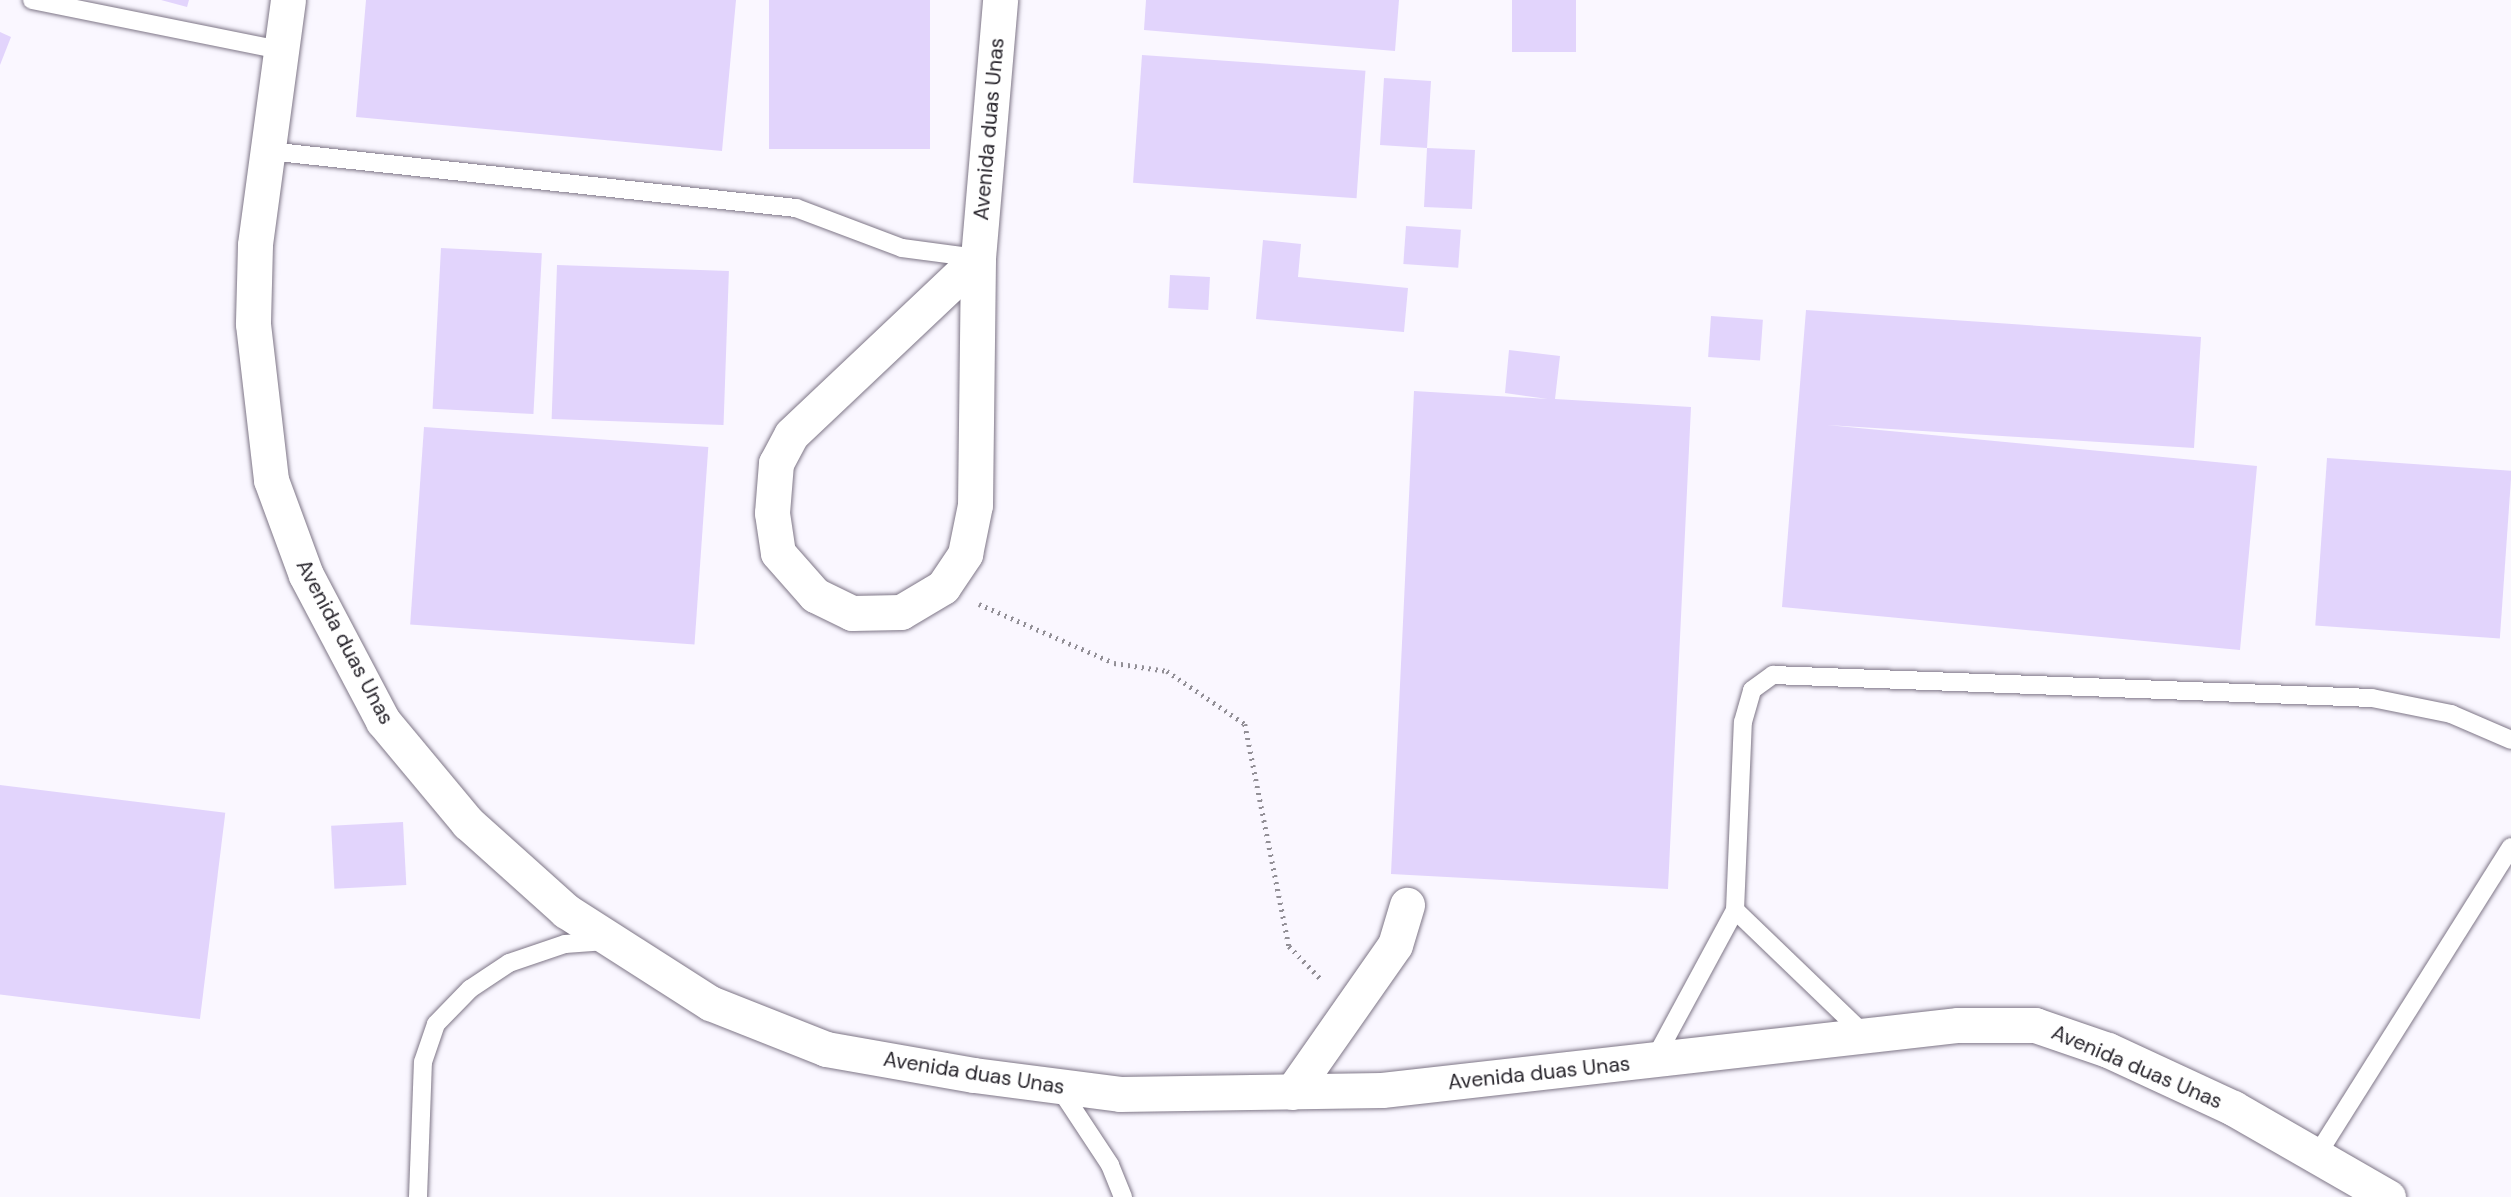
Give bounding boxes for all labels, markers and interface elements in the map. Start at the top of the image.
street label: Avenida duas Unas [968,37,1010,221]
street label: Avenida duas Unas [291,555,399,729]
street label: Avenida duas Unas [2048,1020,2226,1114]
street label: Avenida duas Unas [882,1046,1066,1100]
street label: Avenida duas Unas [1447,1051,1631,1095]

